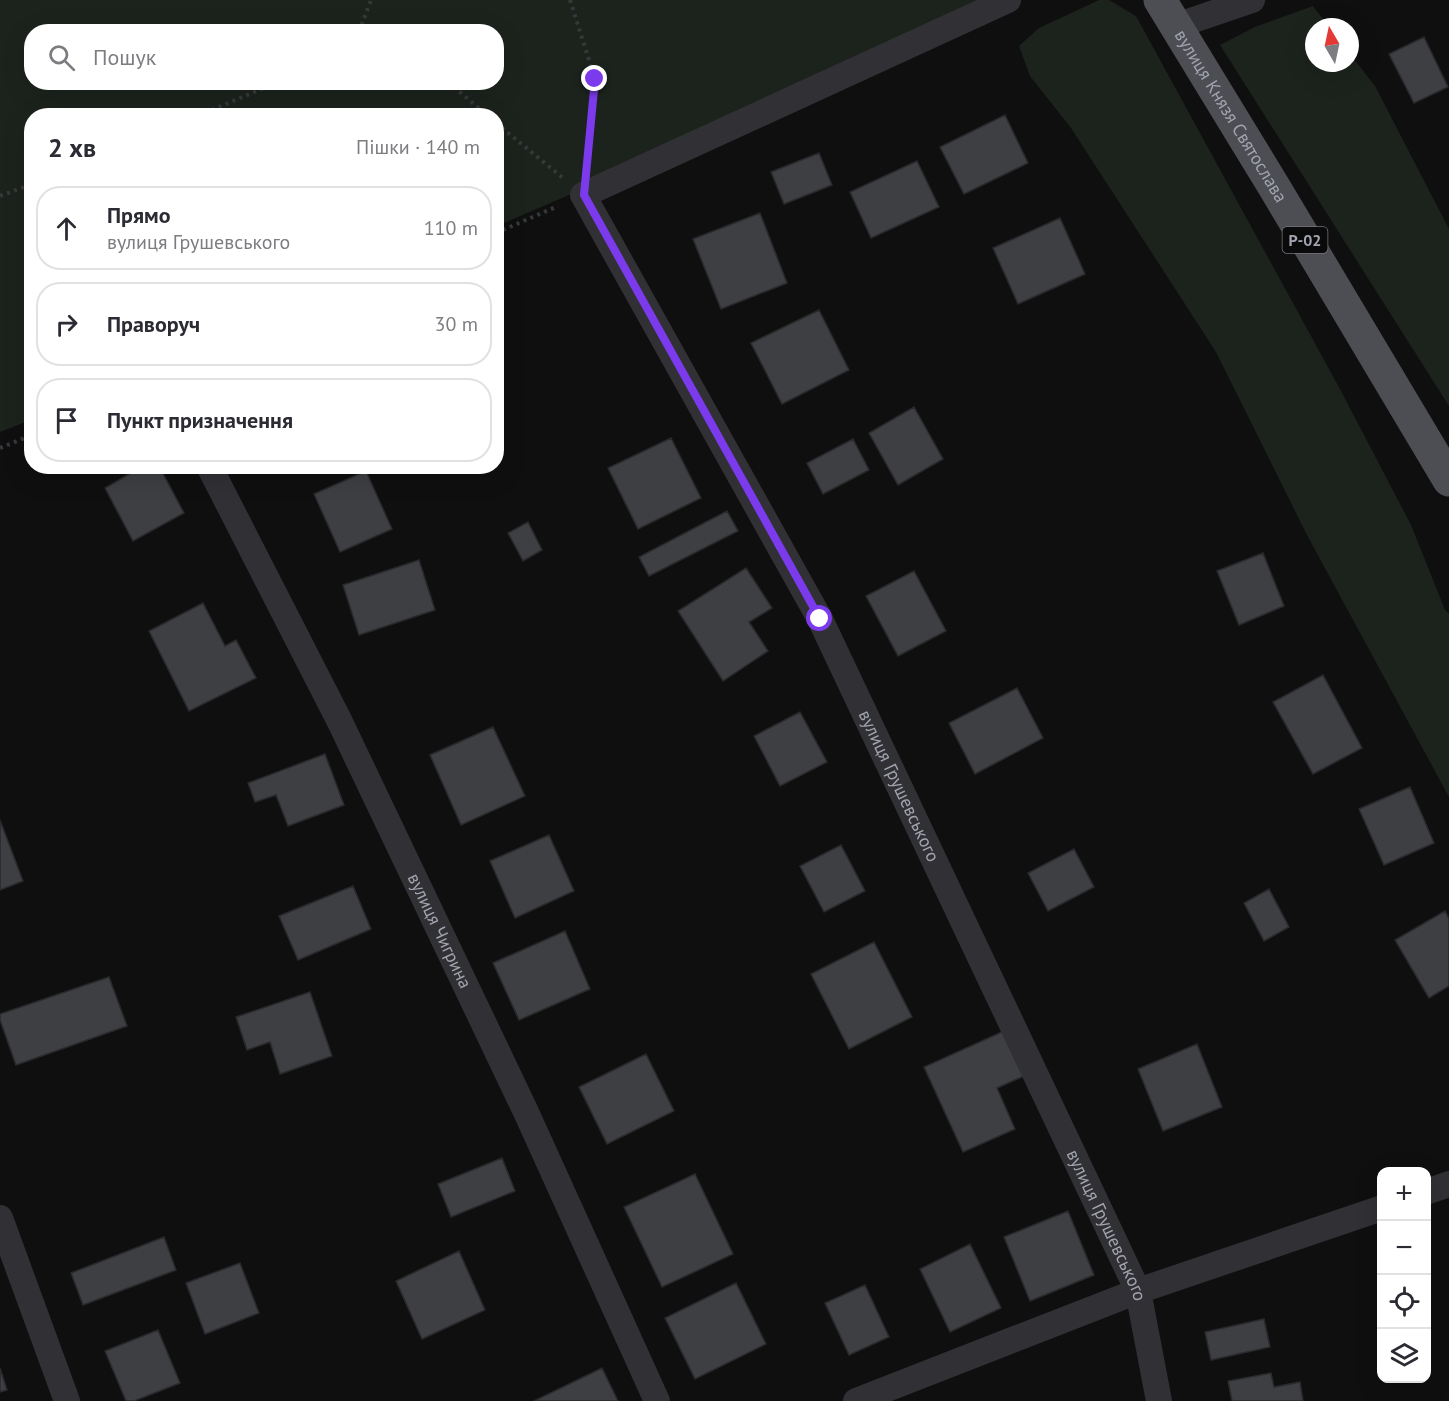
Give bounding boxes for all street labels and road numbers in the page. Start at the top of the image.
street label: вулиця Князя Святослава [1170,25,1293,206]
road number: Р-02 [1282,227,1328,253]
street label: вулиця Грушевського [854,706,945,865]
street label: вулиця Чигрина [403,869,477,992]
street label: вулиця Грушевського [1062,1145,1152,1303]

